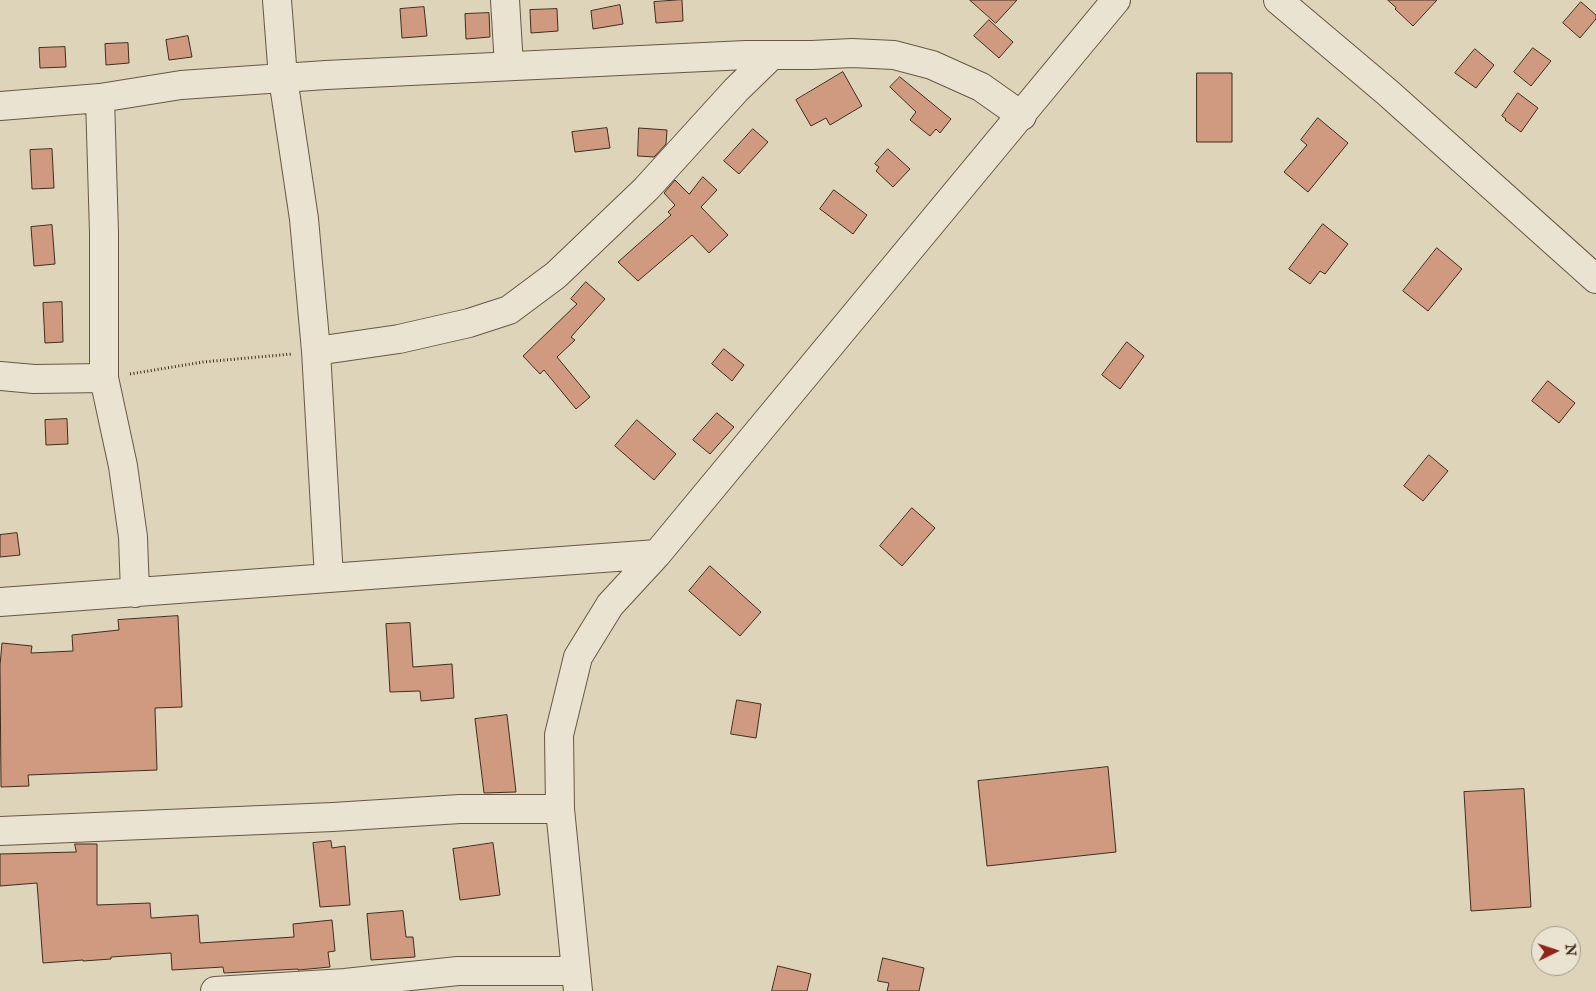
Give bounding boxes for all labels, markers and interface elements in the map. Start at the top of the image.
north arrow [1531,926,1581,976]
text: N [1561,943,1579,957]

